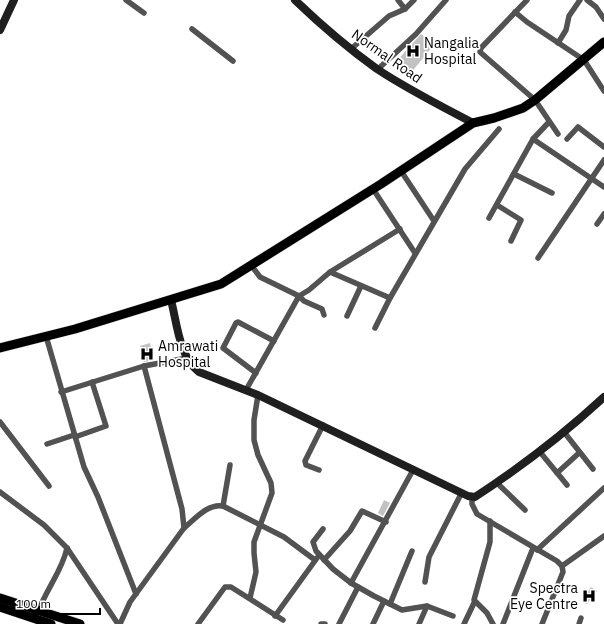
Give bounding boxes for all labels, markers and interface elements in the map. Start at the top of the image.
street label: Normal Road [348,25,426,87]
place label: Nangalia Hospital [424,34,479,68]
hospital icon: Nangalia Hospital [405,43,421,59]
place label: Amrawati Hospital [158,337,218,371]
hospital icon: Amrawati Hospital [139,346,155,362]
place label: Spectra Eye Centre [510,579,579,613]
hospital icon: Spectra Eye Centre [581,588,597,604]
scale bar [10,590,100,616]
text: 100 m [16,596,51,611]

